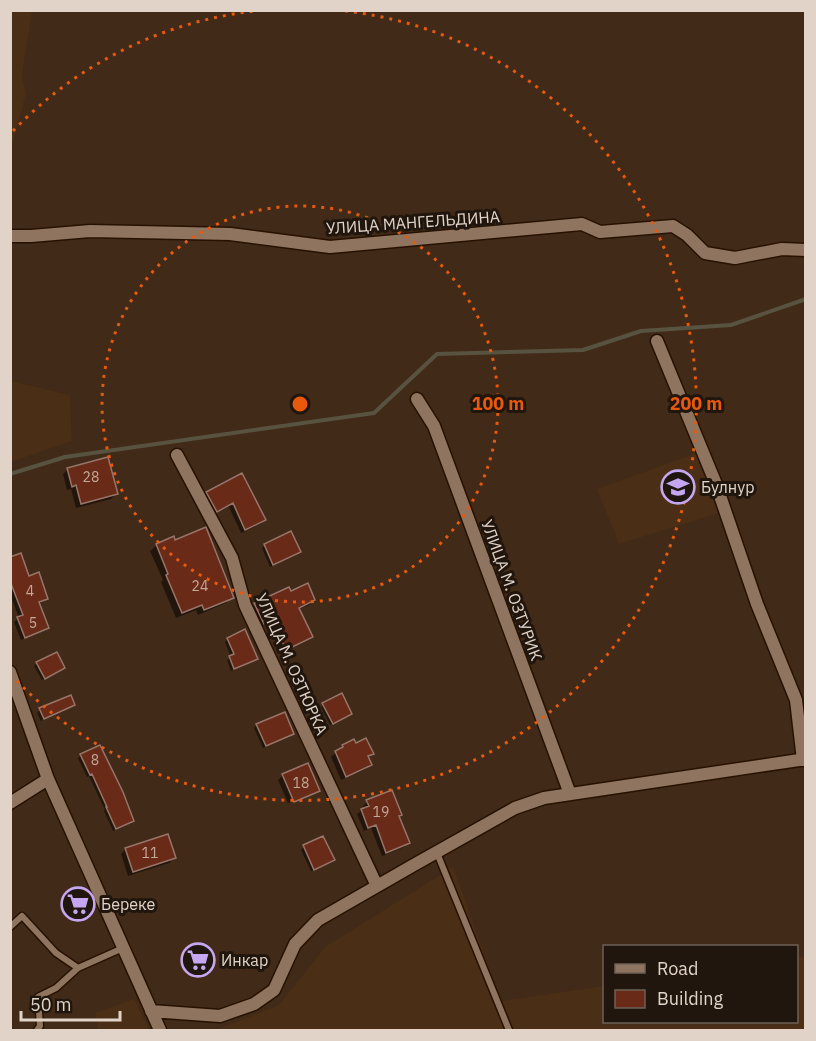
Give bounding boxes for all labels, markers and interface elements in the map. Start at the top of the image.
street label: УЛИЦА МАНГЕЛЬДИНА [325,206,501,238]
text: 100 m [472,392,524,415]
text: 200 m [670,392,722,415]
centre of rings [290,394,310,414]
house number: 28 [83,468,99,486]
school or university icon: Булнур [660,469,696,505]
place label: Булнур [701,477,754,497]
street label: УЛИЦА М. ОЗТУРИК [477,517,547,663]
house number: 24 [192,577,208,595]
house number: 4 [26,582,34,600]
street label: УЛИЦА М. ОЗТЮРКА [252,590,332,738]
house number: 5 [29,614,37,632]
house number: 8 [91,751,99,769]
house number: 18 [293,774,309,792]
house number: 19 [373,803,389,821]
house number: 11 [142,844,158,862]
supermarket icon: Береке [60,886,96,922]
place label: Береке [101,894,156,914]
supermarket icon: Инкар [180,942,216,978]
legend [603,945,798,1023]
place label: Инкар [221,950,268,970]
text: Road [657,957,698,980]
scale bar [21,984,120,1022]
text: Building [657,987,724,1010]
text: 50 m [30,993,72,1016]

